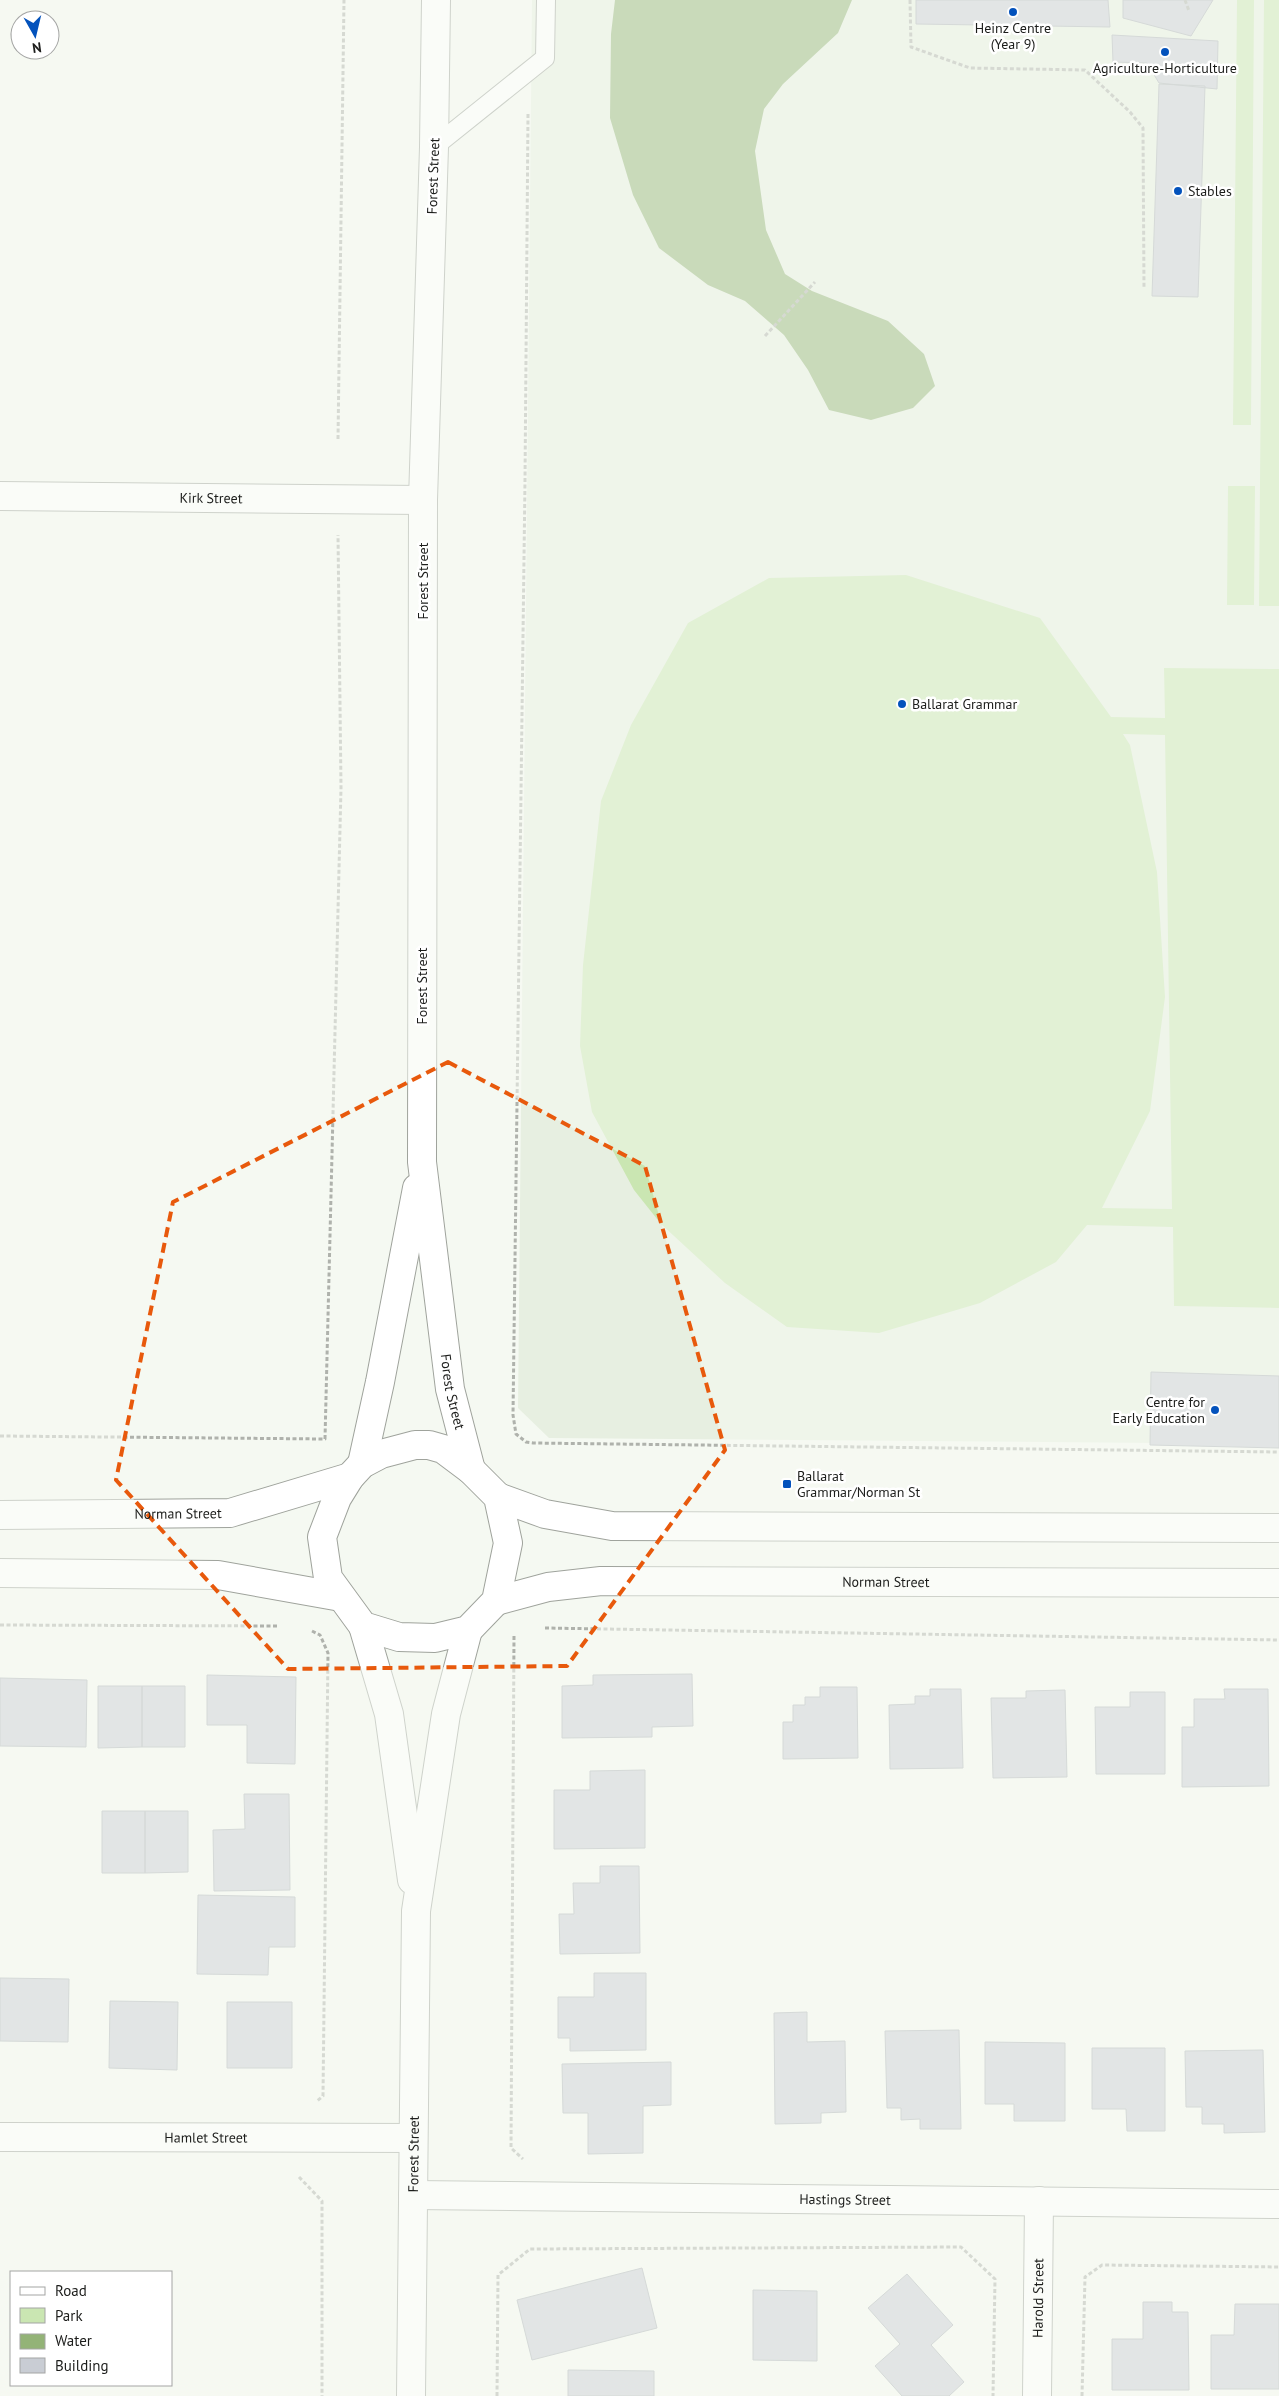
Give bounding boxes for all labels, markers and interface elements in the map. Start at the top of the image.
marker: Heinz Centre (Year 9) [1007,6,1019,18]
north arrow [10,10,60,60]
place label: Heinz Centre (Year 9) [975,19,1051,53]
text: N [31,38,43,57]
marker: Agriculture-Horticulture [1159,46,1171,58]
place label: Agriculture-Horticulture [1093,59,1237,77]
street label: Forest Street [423,137,443,215]
place label: Stables [1188,182,1232,200]
marker: Stables [1172,185,1184,197]
street label: Kirk Street [179,489,243,507]
street label: Forest Street [414,542,432,619]
place label: Ballarat Grammar [912,695,1017,713]
marker: Ballarat Grammar [896,698,908,710]
street label: Forest Street [413,947,431,1024]
street label: Forest Street [437,1353,469,1432]
place label: Centre for Early Education [1112,1393,1205,1427]
marker: Centre for Early Education [1209,1404,1221,1416]
place label: Ballarat Grammar/Norman St [797,1467,920,1501]
marker: Ballarat Grammar/Norman St [781,1478,793,1490]
street label: Norman Street [134,1504,222,1523]
street label: Norman Street [842,1573,930,1591]
street label: Forest Street [404,2115,423,2193]
street label: Hamlet Street [164,2128,248,2147]
street label: Hastings Street [799,2190,891,2209]
street label: Harold Street [1029,2258,1047,2338]
legend [10,2271,172,2386]
text: Road [55,2281,87,2300]
text: Park [55,2306,83,2325]
text: Water [55,2331,92,2350]
text: Building [55,2356,109,2375]

